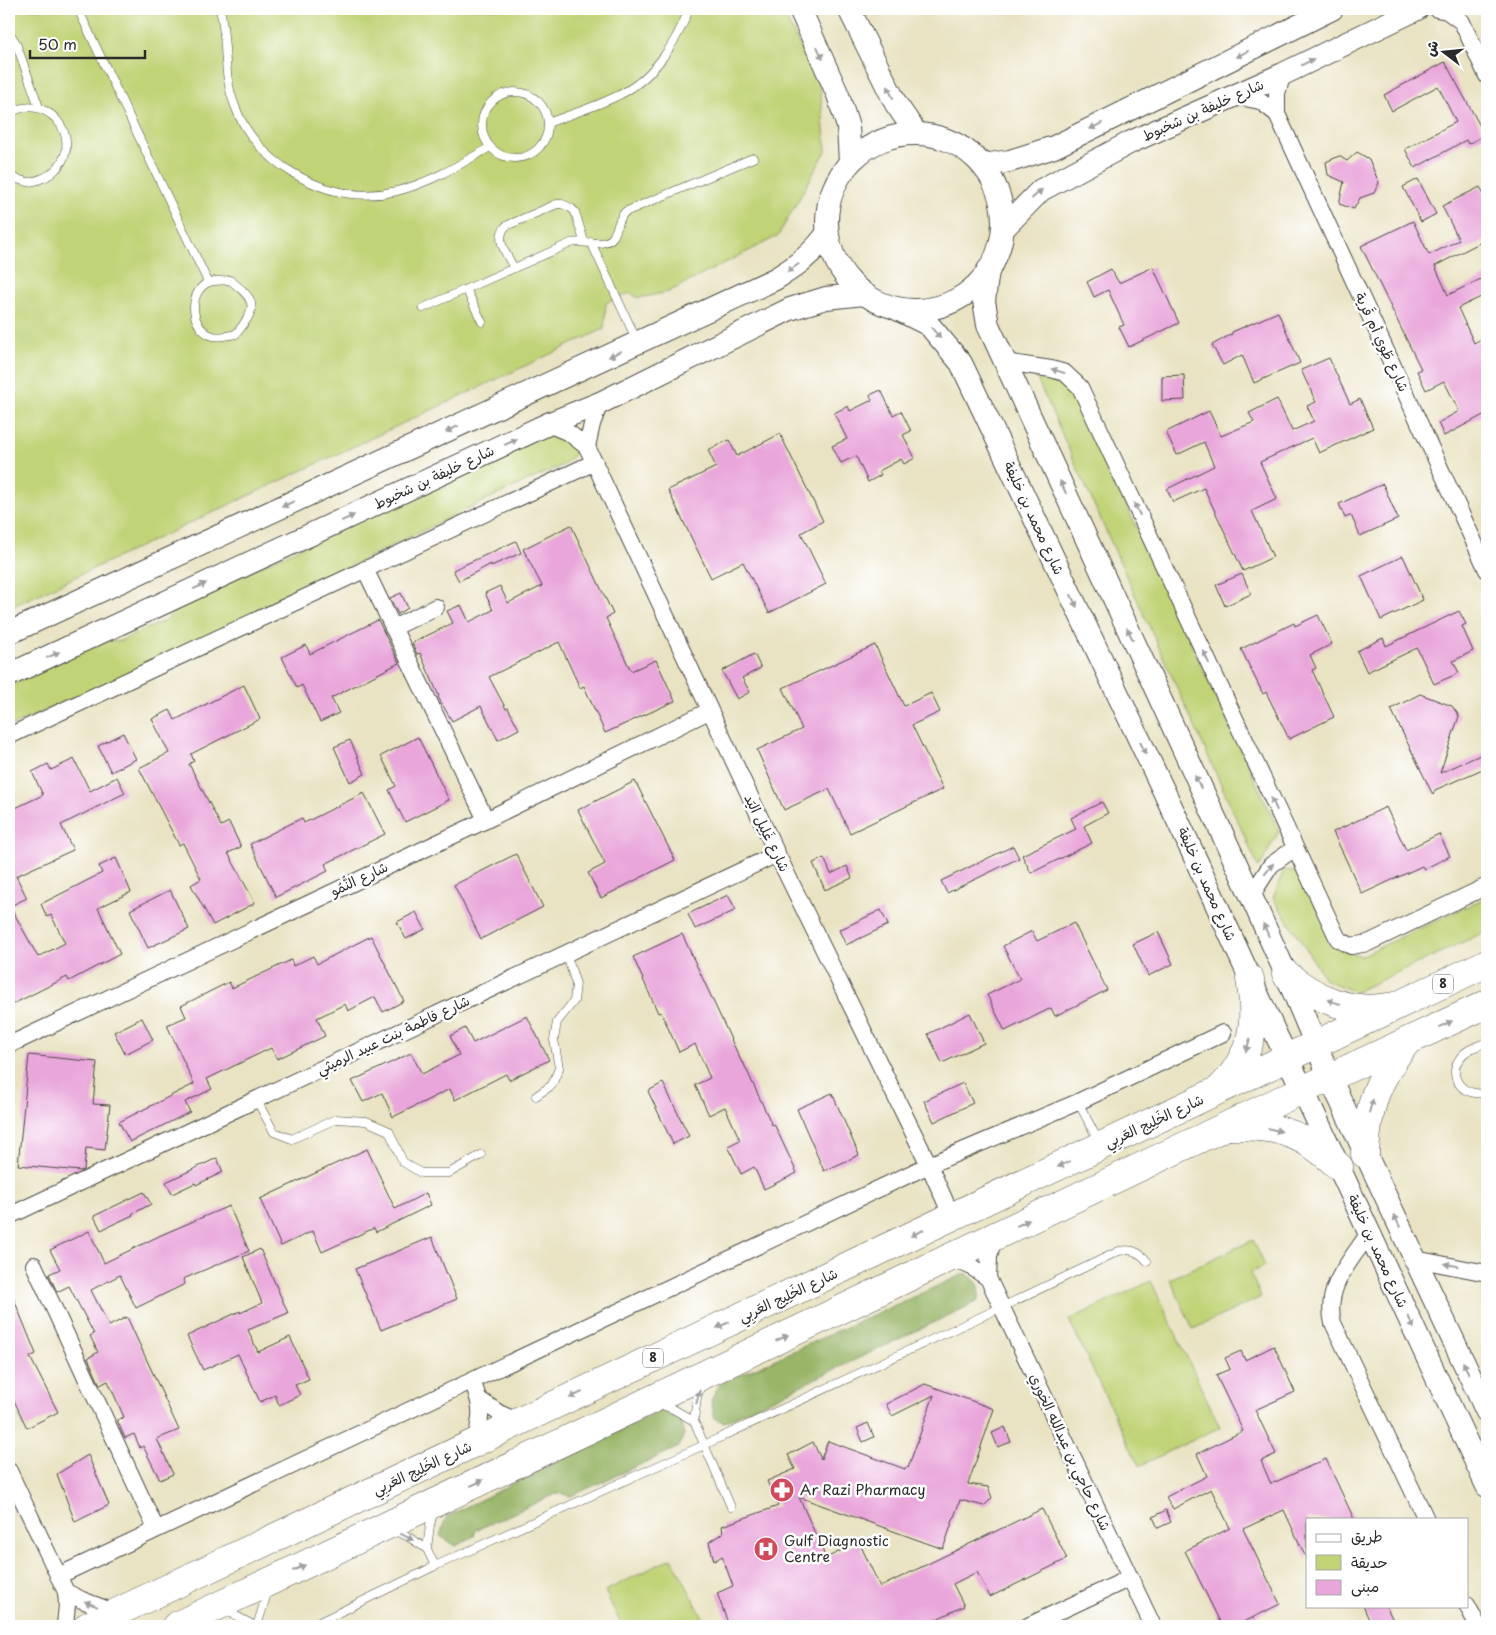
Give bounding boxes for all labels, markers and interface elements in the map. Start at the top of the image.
scale bar [30,28,145,60]
north arrow [1418,28,1468,78]
text: 50 m [38,32,77,55]
text: ش [1419,38,1443,59]
one-way arrow [816,46,824,60]
one-way arrow [1234,50,1249,58]
one-way arrow [1301,58,1315,66]
street label: شارع خليفة بن شخبوط [1139,73,1267,146]
one-way arrow [886,85,894,99]
one-way arrow [1089,122,1103,130]
one-way arrow [1031,189,1043,200]
one-way arrow [786,263,800,273]
street label: شارع طَوي أم قَرية [1349,289,1415,395]
one-way arrow [930,327,942,339]
one-way arrow [608,350,622,358]
one-way arrow [1050,367,1065,375]
one-way arrow [445,425,459,433]
one-way arrow [504,437,518,445]
street label: شارع خليفة بن شخبوط [370,439,497,514]
street label: شارع محمد بن خليفة [999,458,1070,578]
one-way arrow [1058,480,1066,494]
one-way arrow [281,501,295,509]
one-way arrow [1133,502,1141,516]
one-way arrow [341,513,355,521]
one-way arrow [193,582,207,590]
one-way arrow [1070,594,1078,608]
one-way arrow [1126,627,1134,641]
one-way arrow [1201,649,1210,664]
one-way arrow [46,650,60,658]
one-way arrow [1140,741,1148,755]
one-way arrow [1194,775,1202,789]
street label: شارع غَلِيل اليَد [740,790,795,875]
one-way arrow [1270,797,1278,811]
street label: شارع محمد بن خليفة [1173,823,1242,944]
street label: شارع النُّمُو [325,856,391,902]
one-way arrow [1264,863,1275,876]
one-way arrow [1262,923,1270,937]
road number: 8 [1433,974,1453,994]
street label: شارع فاطمة بنت عبيد الرميثي [313,990,474,1082]
one-way arrow [1326,998,1341,1006]
one-way arrow [1439,1020,1453,1028]
one-way arrow [1244,1038,1252,1053]
street label: شارع الخَلِيج العَربِي [1101,1088,1208,1155]
one-way arrow [1368,1098,1376,1113]
one-way arrow [1268,1126,1283,1134]
one-way arrow [1057,1160,1071,1168]
street label: شارع محمد بن خليفة [1343,1191,1414,1311]
one-way arrow [1393,1214,1401,1228]
one-way arrow [1016,1218,1030,1226]
one-way arrow [910,1230,924,1238]
one-way arrow [1443,1261,1459,1269]
street label: شارع الخَلِيج العَربِي [735,1262,842,1329]
one-way arrow [1407,1315,1415,1329]
one-way arrow [716,1322,730,1330]
one-way arrow [775,1334,789,1342]
road number: 8 [643,1349,663,1368]
one-way arrow [1462,1361,1470,1375]
street label: شارع حاجي بن عبدالله الخوري [1022,1370,1116,1535]
one-way arrow [694,1390,702,1405]
one-way arrow [569,1391,583,1399]
street label: شارع الخَلِيج العَربِي [369,1435,476,1502]
pharmacy icon: Ar Razi Pharmacy [769,1477,795,1503]
one-way arrow [470,1479,484,1487]
place label: Ar Razi Pharmacy [800,1479,925,1500]
legend [1306,1518,1468,1608]
text: طريق [1351,1524,1383,1547]
place label: Gulf Diagnostic Centre [784,1530,889,1567]
one-way arrow [399,1533,414,1541]
hospital icon: Gulf Diagnostic Centre [753,1536,779,1562]
text: حديقة [1351,1550,1388,1573]
one-way arrow [292,1563,306,1571]
text: مبنى [1351,1574,1379,1597]
one-way arrow [83,1599,98,1607]

